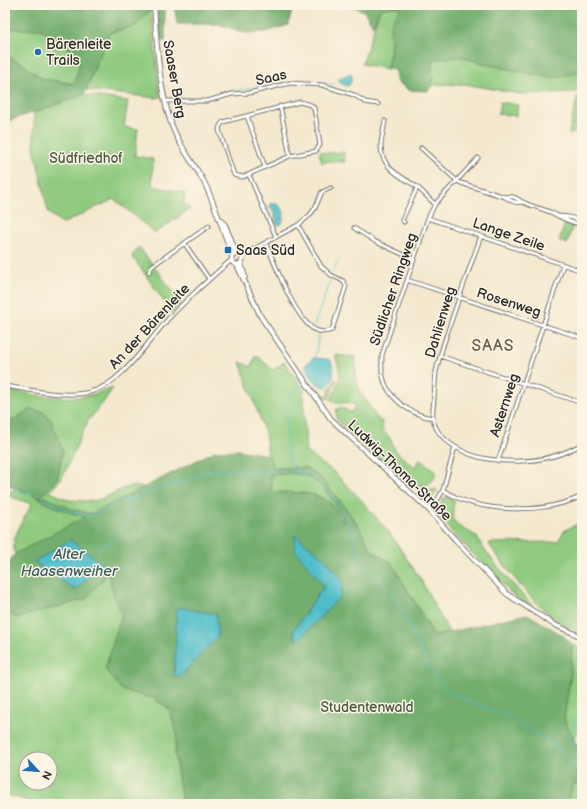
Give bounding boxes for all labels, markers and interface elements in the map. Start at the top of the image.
place label: Bärenleite Trails [46,36,111,69]
street label: Saaser Berg [159,39,190,120]
marker: Bärenleite Trails [33,47,43,57]
street label: Saas [254,66,288,89]
park label: Südfriedhof [49,150,123,167]
street label: Lange Zeile [471,214,547,255]
street label: Südlicher Ringweg [366,231,421,348]
place label: Saas Süd [236,242,295,259]
marker: Saas Süd [223,245,233,255]
street label: An der Bärenleite [105,280,193,373]
street label: Dahlienweg [422,284,459,360]
street label: Rosenweg [475,284,543,321]
district label: SAAS [472,337,514,356]
street label: Asternweg [486,371,523,439]
street label: Ludwig-Thoma-Straße [344,416,455,524]
water label: Alter Haasenweiher [21,545,119,581]
park label: Studentenwald [321,699,413,716]
north arrow [18,751,58,791]
text: N [39,769,54,782]

